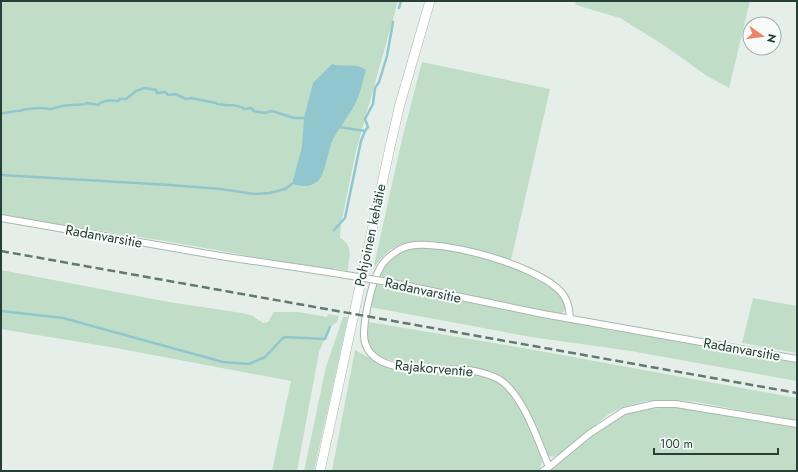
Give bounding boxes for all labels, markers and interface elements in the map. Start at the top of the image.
north arrow [742,16,782,56]
text: N [763,32,781,45]
street label: Pohjoinen kehätie [349,182,391,288]
street label: Radanvarsitie [64,219,144,253]
street label: Radanvarsitie [383,272,463,308]
street label: Radanvarsitie [702,332,782,366]
street label: Rajakorventie [394,355,474,381]
scale bar [654,430,778,456]
text: 100 m [660,435,693,453]

